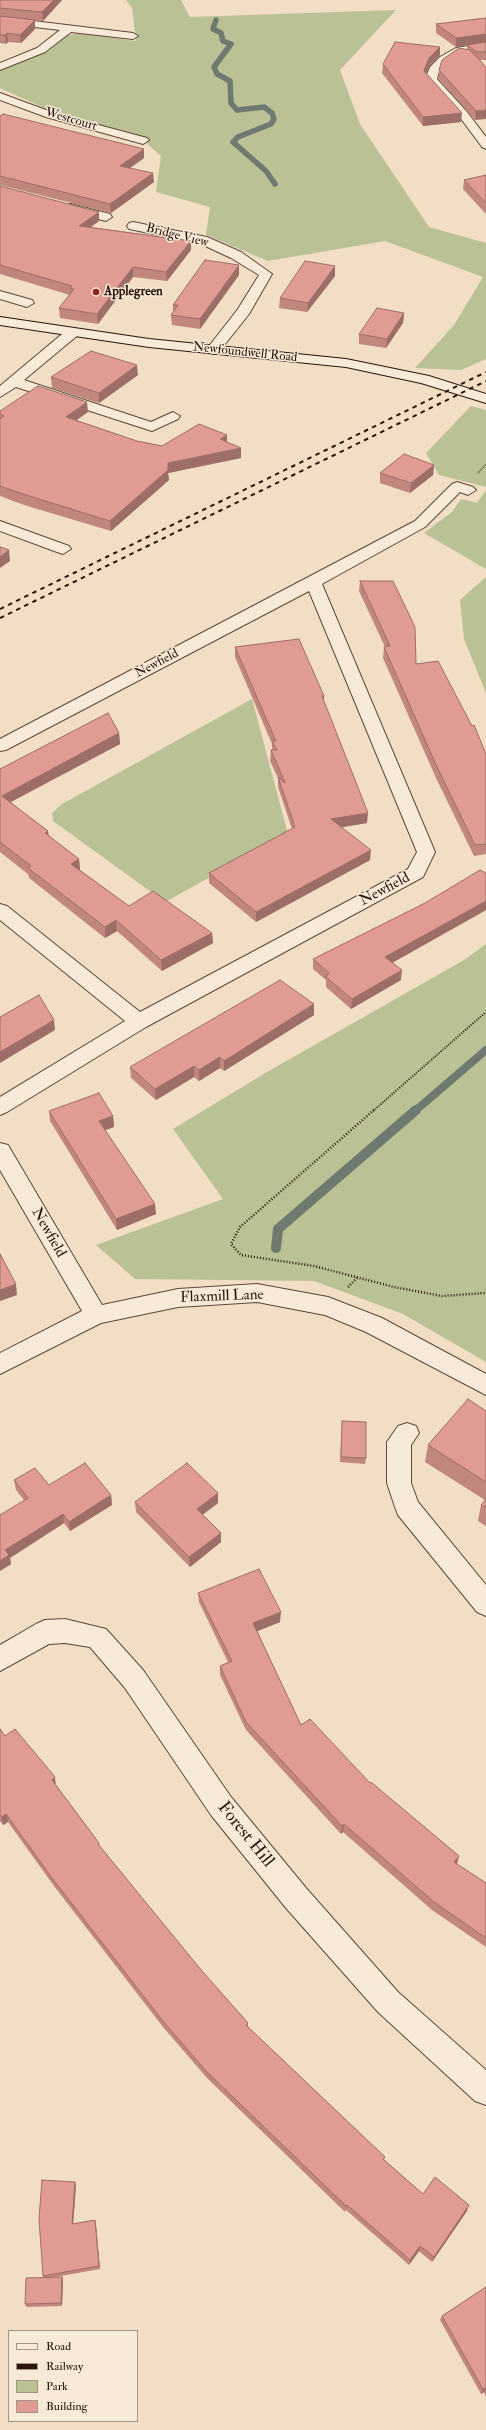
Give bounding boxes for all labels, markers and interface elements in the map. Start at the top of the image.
street label: Westcourt [43,105,99,135]
street label: Bridge View [144,221,210,251]
place label: Applegreen [104,284,163,300]
marker: Applegreen [91,287,101,297]
street label: Newfoundwell Road [192,340,298,366]
street label: Newfield [133,646,181,682]
street label: Newfield [357,869,413,911]
street label: Newfield [27,1205,69,1261]
street label: Flaxmill Lane [180,1287,264,1307]
street label: Forest Hill [212,1798,278,1872]
legend [8,2330,138,2422]
text: Road [46,2339,71,2354]
text: Railway [46,2359,83,2374]
text: Park [46,2379,68,2394]
text: Building [46,2399,87,2414]

